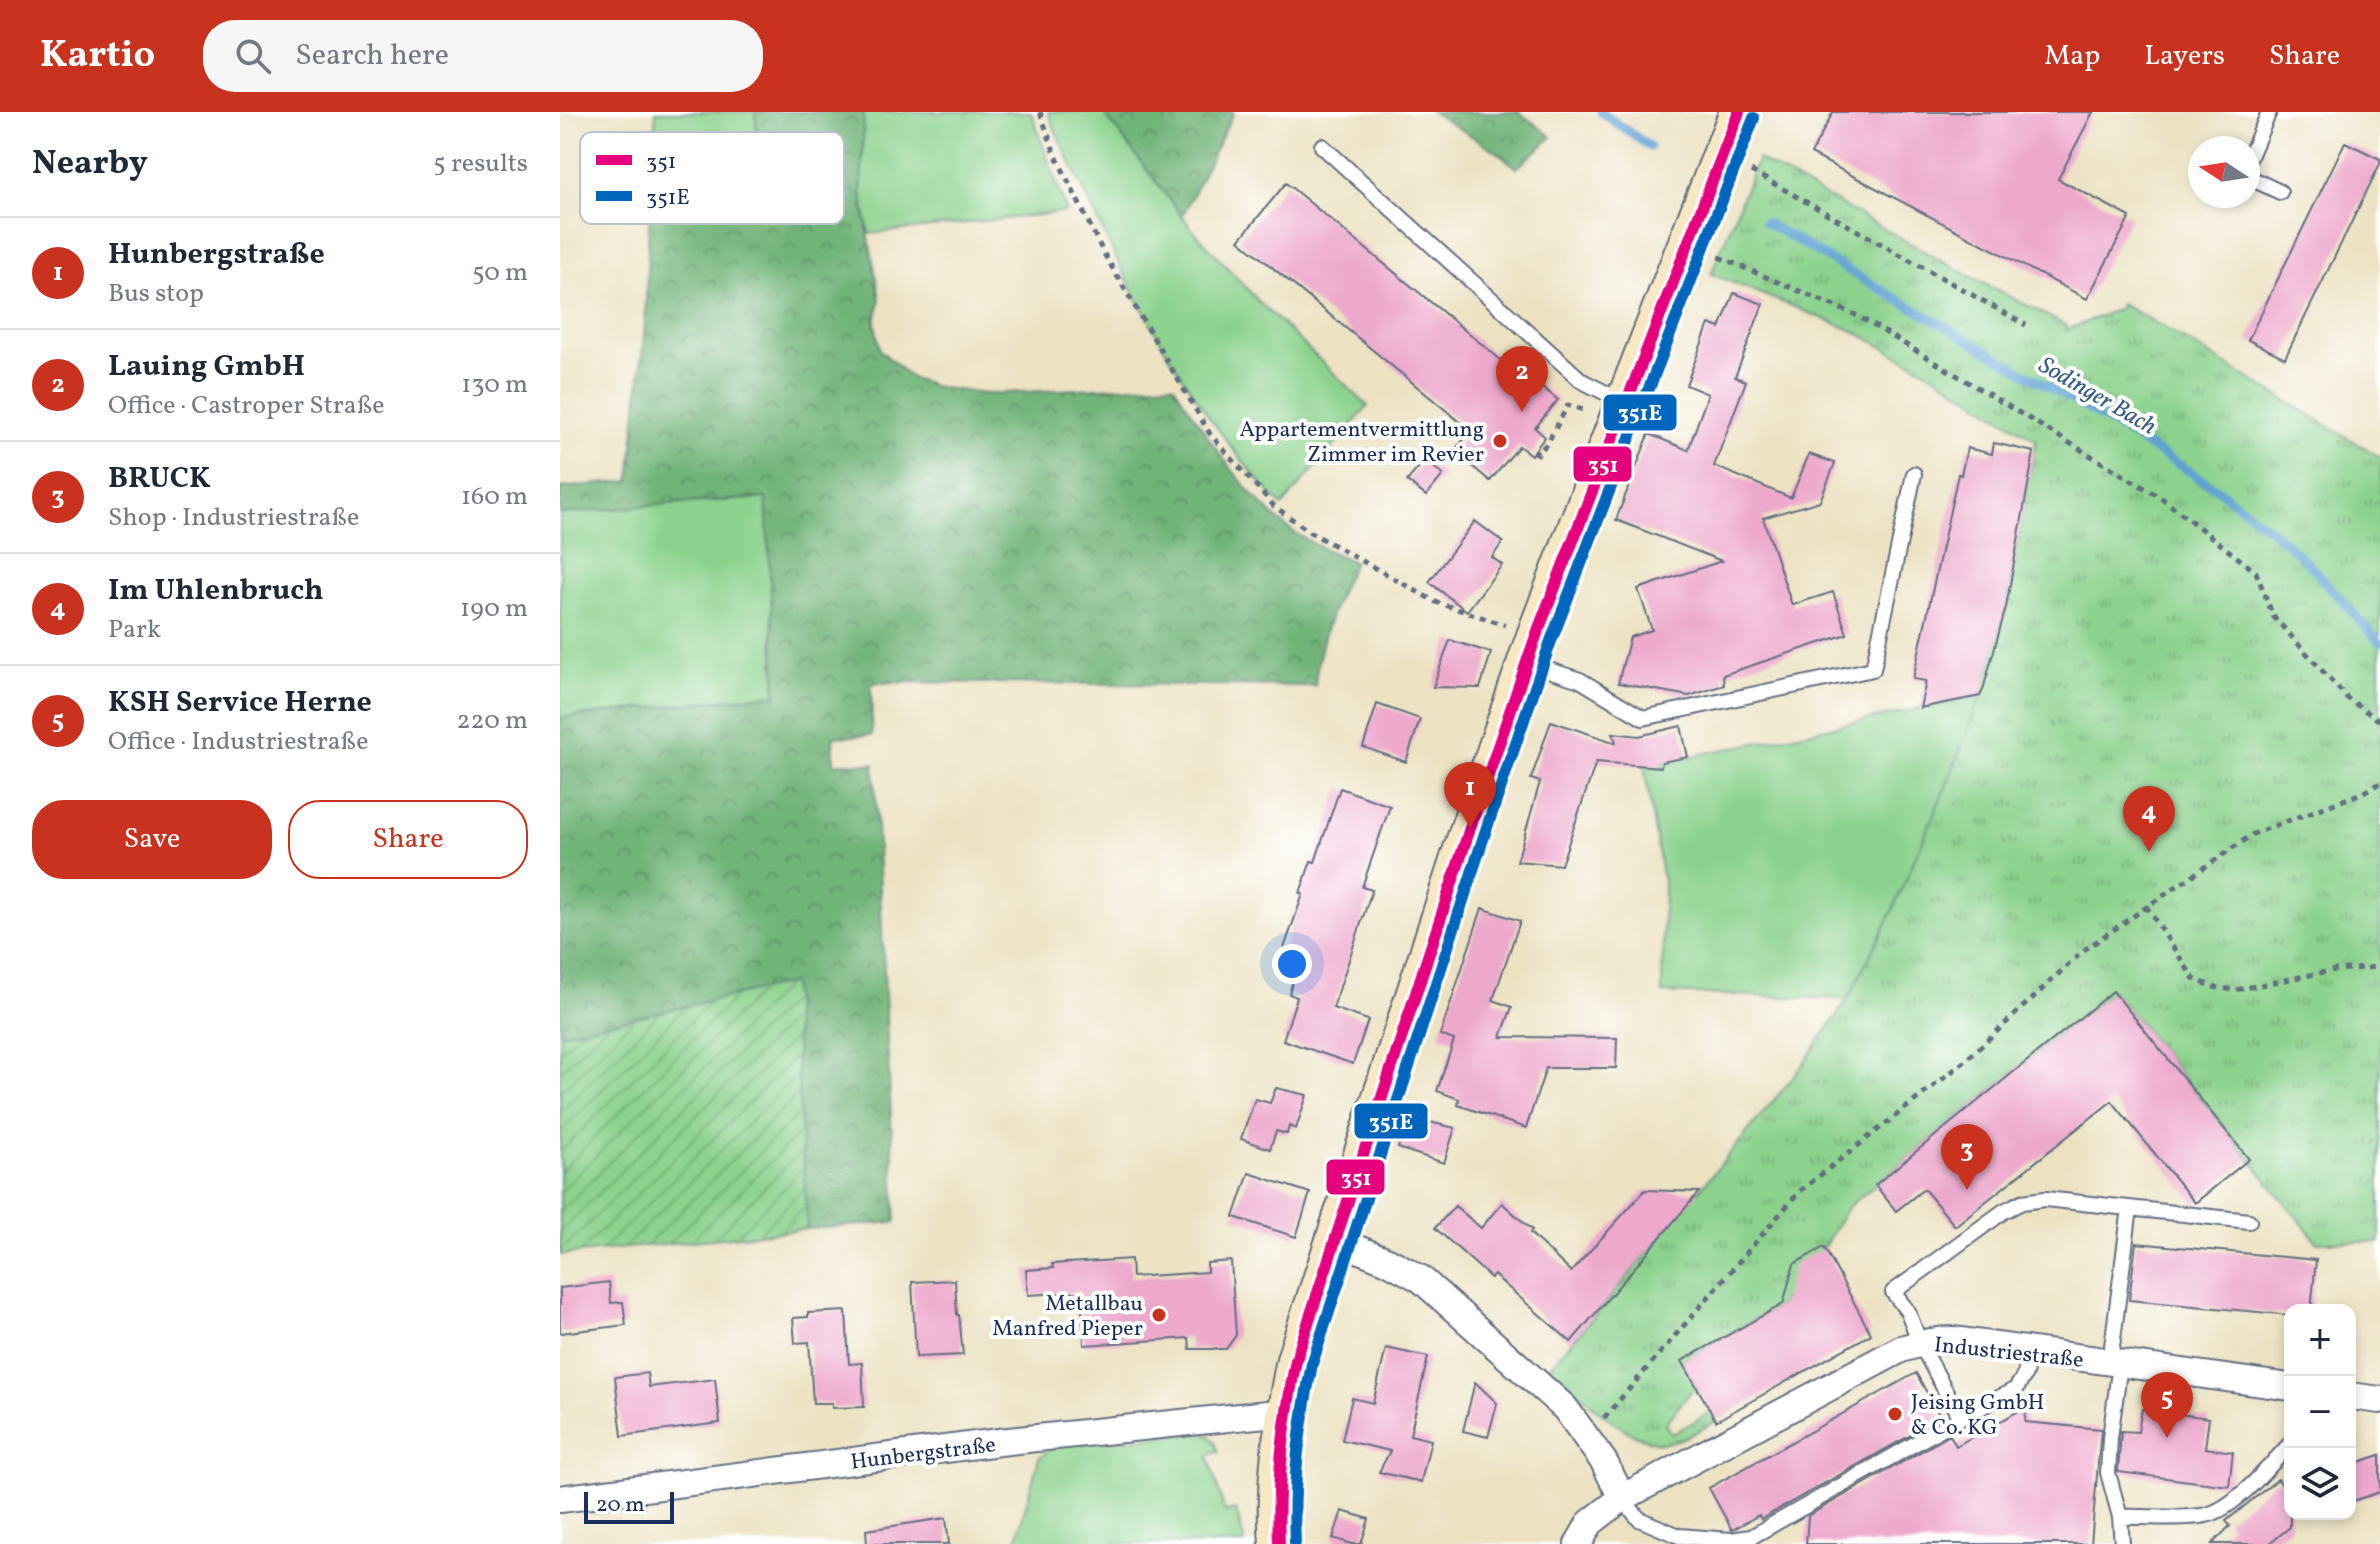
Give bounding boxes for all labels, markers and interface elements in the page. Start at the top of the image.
search box [203,20,763,92]
text: Kartio [40,30,155,83]
icon: search [231,34,275,78]
text: Search here [295,35,449,77]
text: Map [2044,37,2100,76]
text: Layers [2144,37,2225,76]
text: Share [2269,37,2340,76]
legend [580,132,844,224]
north arrow [2188,136,2260,208]
text: Nearby [32,141,148,188]
text: 5 results [433,146,528,182]
text: 351 [646,147,676,178]
text: 351E [646,183,690,214]
text: Hunbergstraße [108,234,325,276]
text: 1 [53,255,63,291]
text: 50 m [472,255,528,291]
text: Bus stop [108,276,204,312]
text: Lauing GmbH [108,346,305,388]
pin: 2 [1496,346,1548,412]
water label: Sodinger Bach [2032,349,2162,444]
text: 2 [51,367,65,403]
text: 130 m [461,367,528,403]
text: Office · Castroper Straße [108,388,385,424]
line badge: 351E [1602,393,1678,432]
text: 351E [1618,399,1662,430]
place label: Appartementvermittlung Zimmer im Revier [1240,415,1484,471]
marker: Appartementvermittlung Zimmer im Revier [1491,432,1509,450]
line badge: 351 [1572,445,1633,483]
text: 351 [1588,451,1618,482]
text: BRUCK [108,458,211,500]
text: 3 [51,479,65,515]
text: 160 m [461,479,528,515]
text: Shop · Industriestraße [108,500,359,536]
text: Im Uhlenbruch [108,570,324,612]
text: 4 [50,591,66,627]
text: 190 m [460,591,528,627]
text: Park [108,612,161,648]
text: KSH Service Herne [108,682,372,724]
text: 5 [52,703,64,739]
text: 220 m [456,703,528,739]
text: Office · Industriestraße [108,724,368,760]
pin: 1 [1444,762,1496,828]
pin: 4 [2123,786,2175,852]
button: Save [32,800,272,879]
button: Share [288,800,528,879]
your location [1272,944,1312,984]
line badge: 351E [1353,1102,1429,1140]
text: 351E [1369,1108,1413,1139]
pin: 3 [1941,1124,1993,1190]
line badge: 351 [1325,1158,1386,1196]
text: 351 [1341,1164,1371,1195]
place label: Metallbau Manfred Pieper [992,1289,1143,1345]
map controls [2284,1304,2356,1520]
button: + [2284,1304,2356,1376]
marker: Metallbau Manfred Pieper [1150,1306,1168,1324]
street label: Industriestraße [1933,1330,2085,1377]
pin: 5 [2141,1372,2193,1438]
button: − [2284,1376,2356,1448]
place label: Jeising GmbH & Co. KG [1911,1388,2044,1444]
marker: Jeising GmbH & Co. KG [1886,1405,1904,1423]
street label: Hunbergstraße [849,1430,998,1479]
button: layers [2284,1448,2356,1520]
scale bar [584,1488,674,1524]
text: 20 m [596,1490,645,1521]

